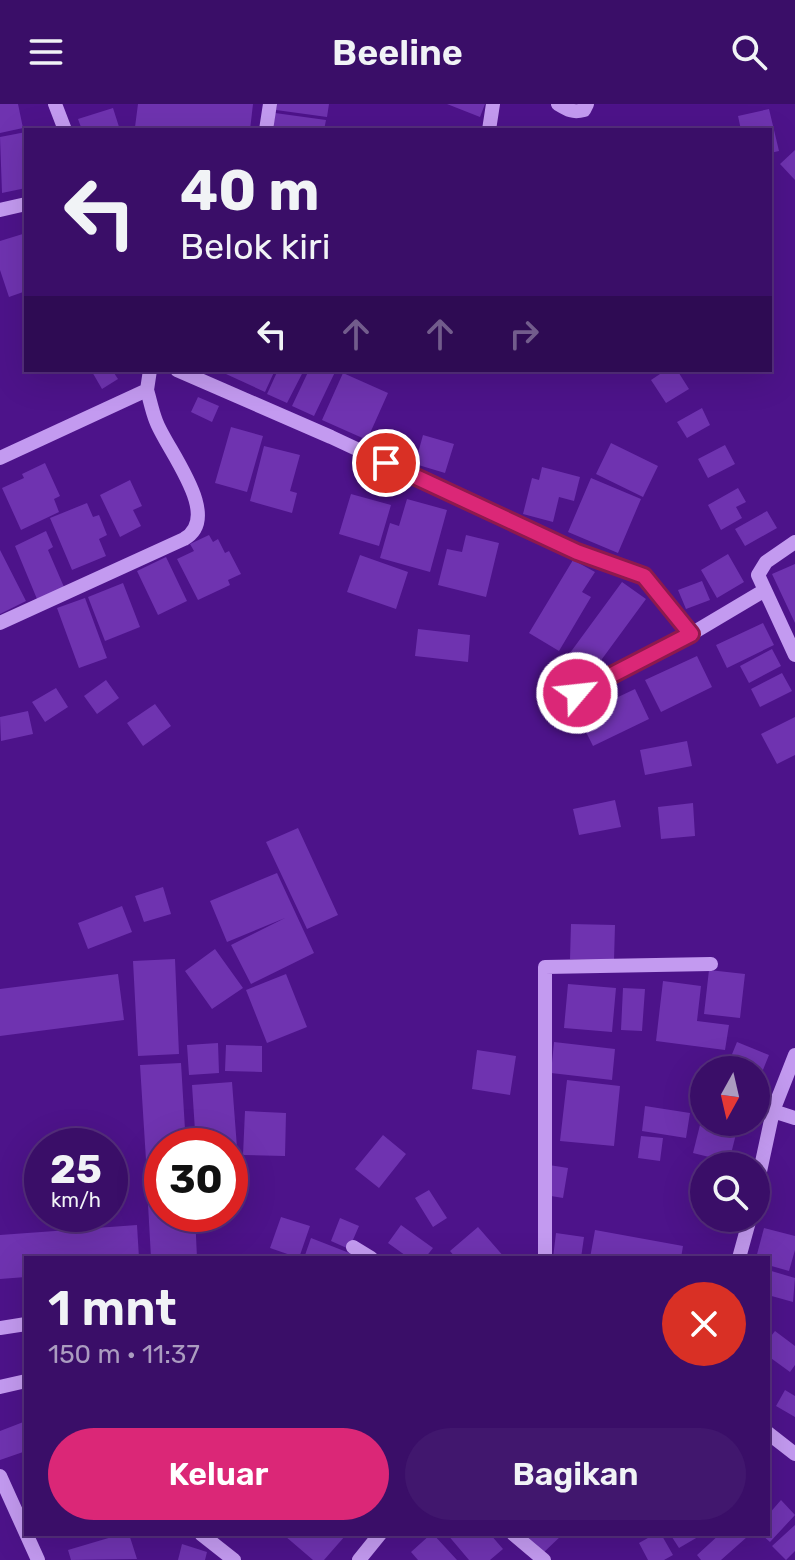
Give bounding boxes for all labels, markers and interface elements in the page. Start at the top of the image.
icon: menu [24,30,68,74]
icon: search [727,30,771,74]
text: Beeline [332,31,463,74]
text: 40 m [180,158,320,224]
icon: left [48,160,152,264]
text: Belok kiri [180,225,330,268]
icon: left [250,312,294,356]
icon: ahead [334,312,378,356]
icon: ahead [418,312,462,356]
icon: right [502,312,546,356]
pin [352,429,420,497]
icon: arrive [364,441,408,485]
position arrow [535,651,619,735]
north arrow [690,1056,770,1136]
map controls [690,1056,770,1232]
speed limit sign: 30 [144,1128,248,1232]
text: 25 [50,1146,102,1193]
button: search [690,1152,770,1232]
text: km/h [51,1188,101,1212]
text: 1 mnt [48,1280,177,1337]
button: close [662,1282,746,1366]
text: 150 m · 11:37 [48,1339,200,1370]
button: Keluar [48,1428,389,1520]
button: Bagikan [405,1428,746,1520]

